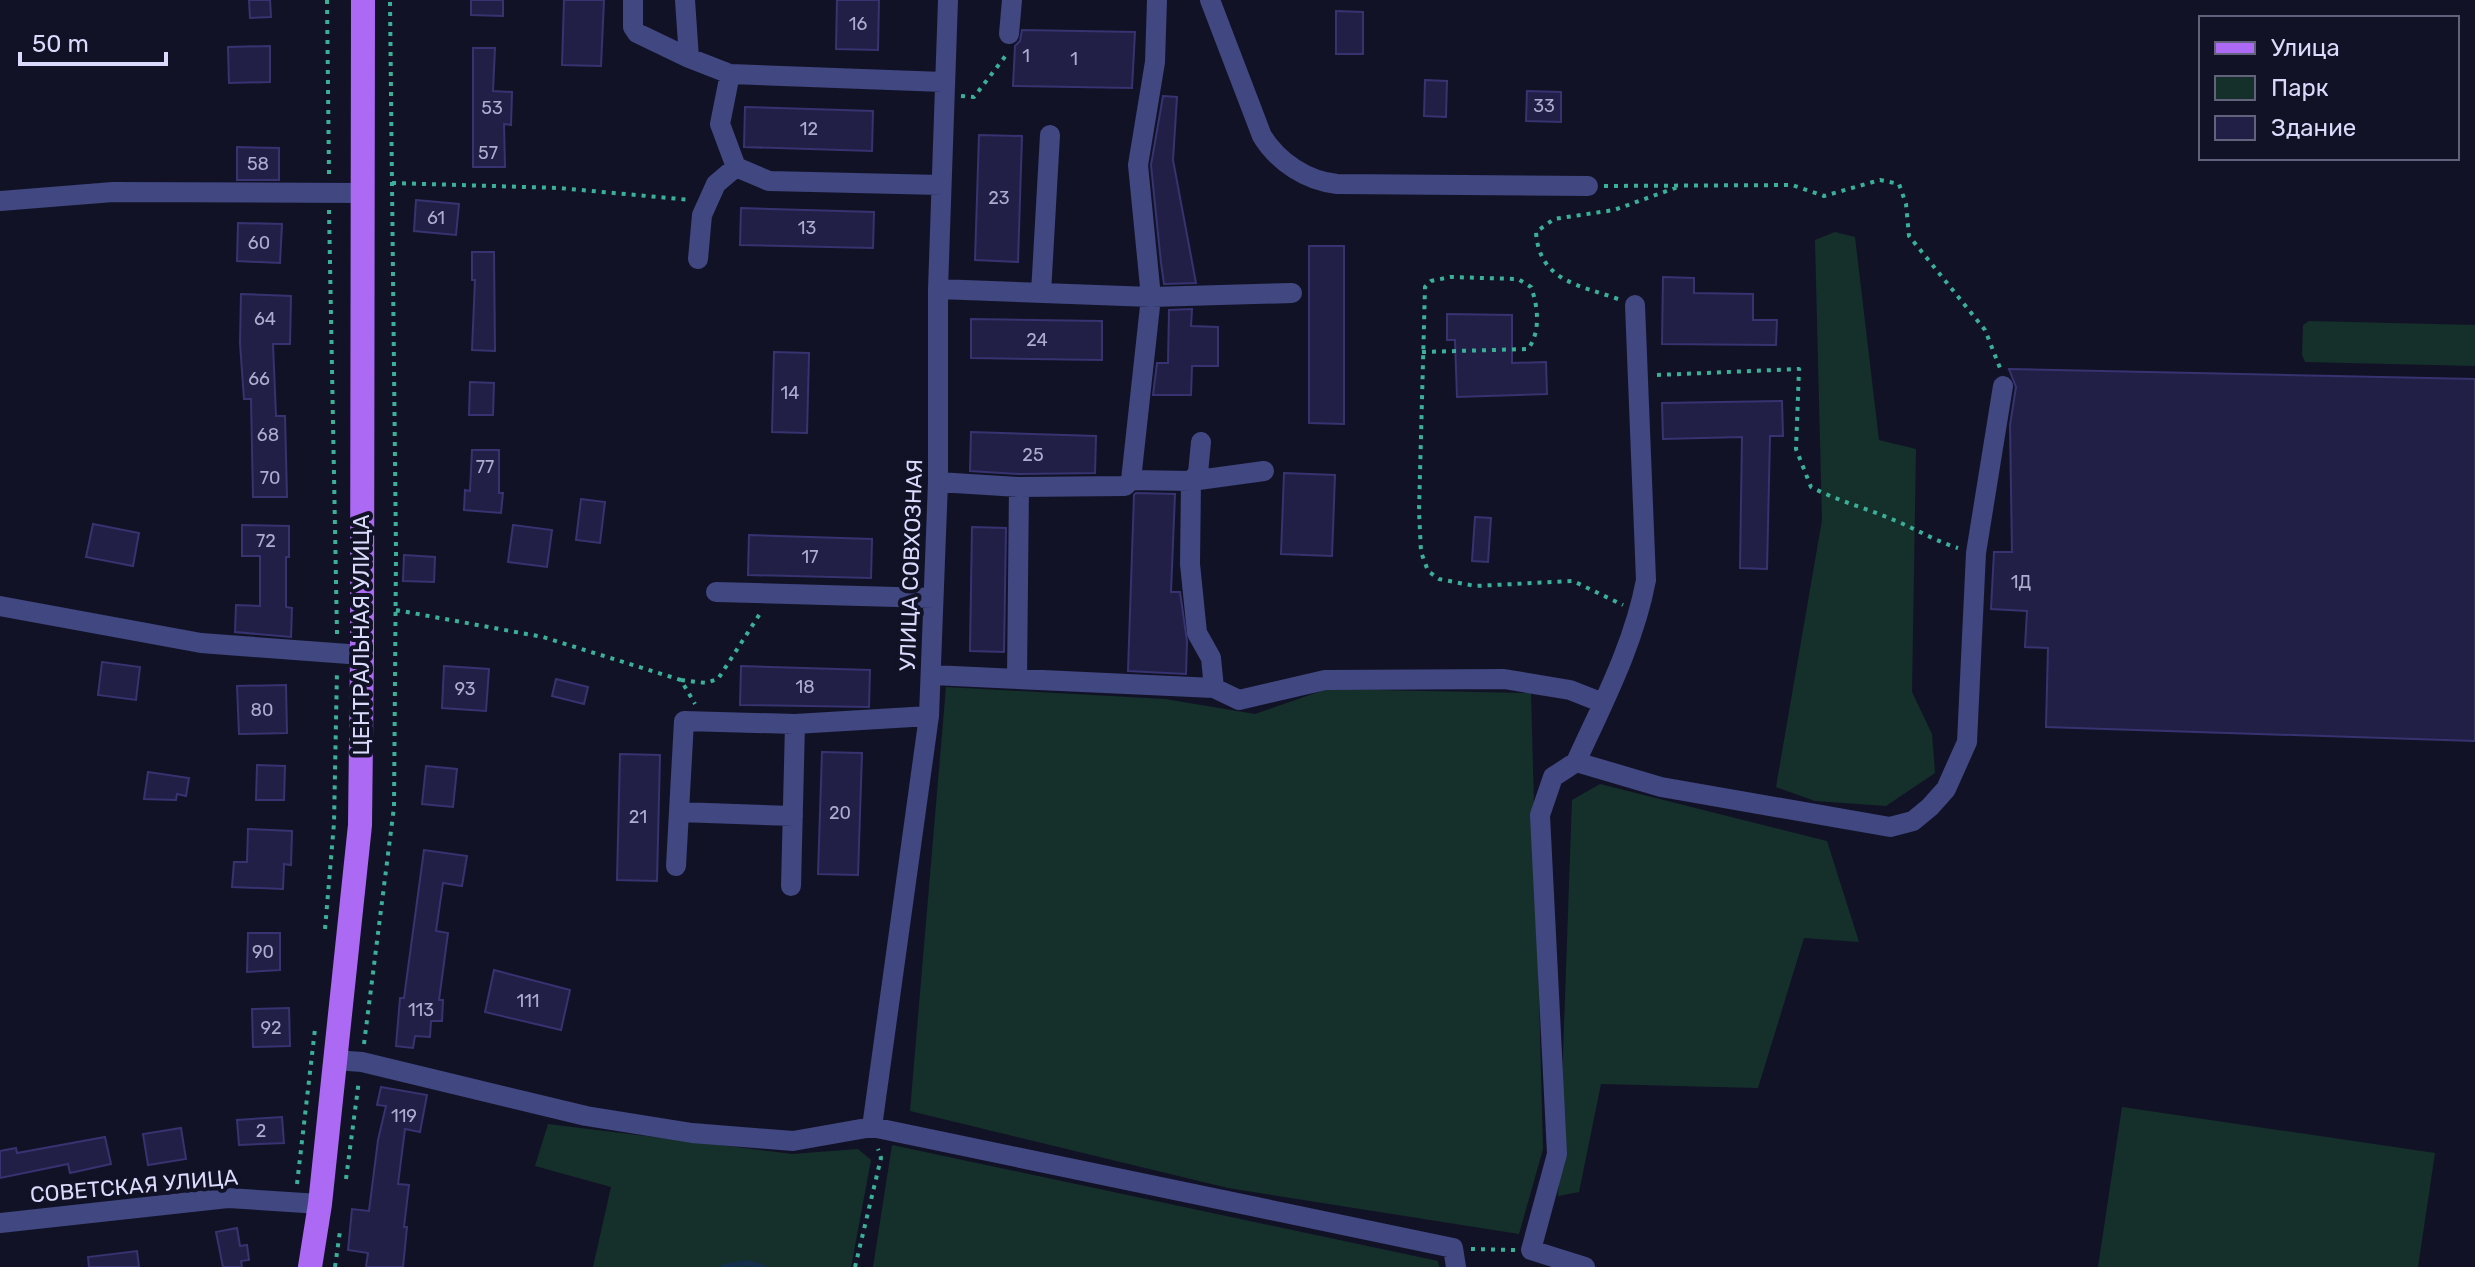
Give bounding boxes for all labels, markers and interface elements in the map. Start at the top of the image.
house number: 16 [849,13,867,35]
scale bar [20,16,166,66]
legend [2199,16,2459,160]
text: 50 m [32,30,89,58]
text: Улица [2271,34,2340,62]
house number: 1 [1022,45,1030,67]
house number: 1 [1070,48,1078,70]
text: Парк [2271,74,2329,102]
house number: 33 [1533,95,1555,117]
house number: 53 [481,97,503,119]
text: Здание [2271,114,2356,142]
house number: 12 [800,118,818,140]
house number: 57 [478,142,498,164]
house number: 58 [247,153,269,175]
house number: 23 [988,187,1010,209]
house number: 61 [427,207,445,229]
house number: 13 [798,217,816,239]
house number: 60 [248,232,270,254]
house number: 64 [254,308,276,330]
house number: 24 [1026,329,1048,351]
house number: 66 [248,368,270,390]
house number: 14 [781,382,799,404]
house number: 68 [257,424,279,446]
house number: 25 [1022,444,1044,466]
house number: 77 [476,456,494,478]
street label: УЛИЦА СОВХОЗНАЯ [894,459,928,671]
house number: 70 [260,467,280,489]
street label: ЦЕНТРАЛЬНАЯ УЛИЦА [348,514,375,755]
house number: 72 [256,530,276,552]
house number: 17 [802,546,818,568]
house number: 1Д [2011,571,2031,593]
house number: 18 [795,676,815,698]
house number: 93 [454,678,476,700]
house number: 80 [251,699,273,721]
house number: 20 [829,802,851,824]
house number: 21 [629,806,647,828]
house number: 90 [252,941,274,963]
house number: 111 [516,990,540,1012]
house number: 113 [408,999,434,1021]
house number: 92 [260,1017,282,1039]
house number: 119 [391,1105,417,1127]
house number: 2 [256,1120,266,1142]
street label: СОВЕТСКАЯ УЛИЦА [29,1163,239,1209]

